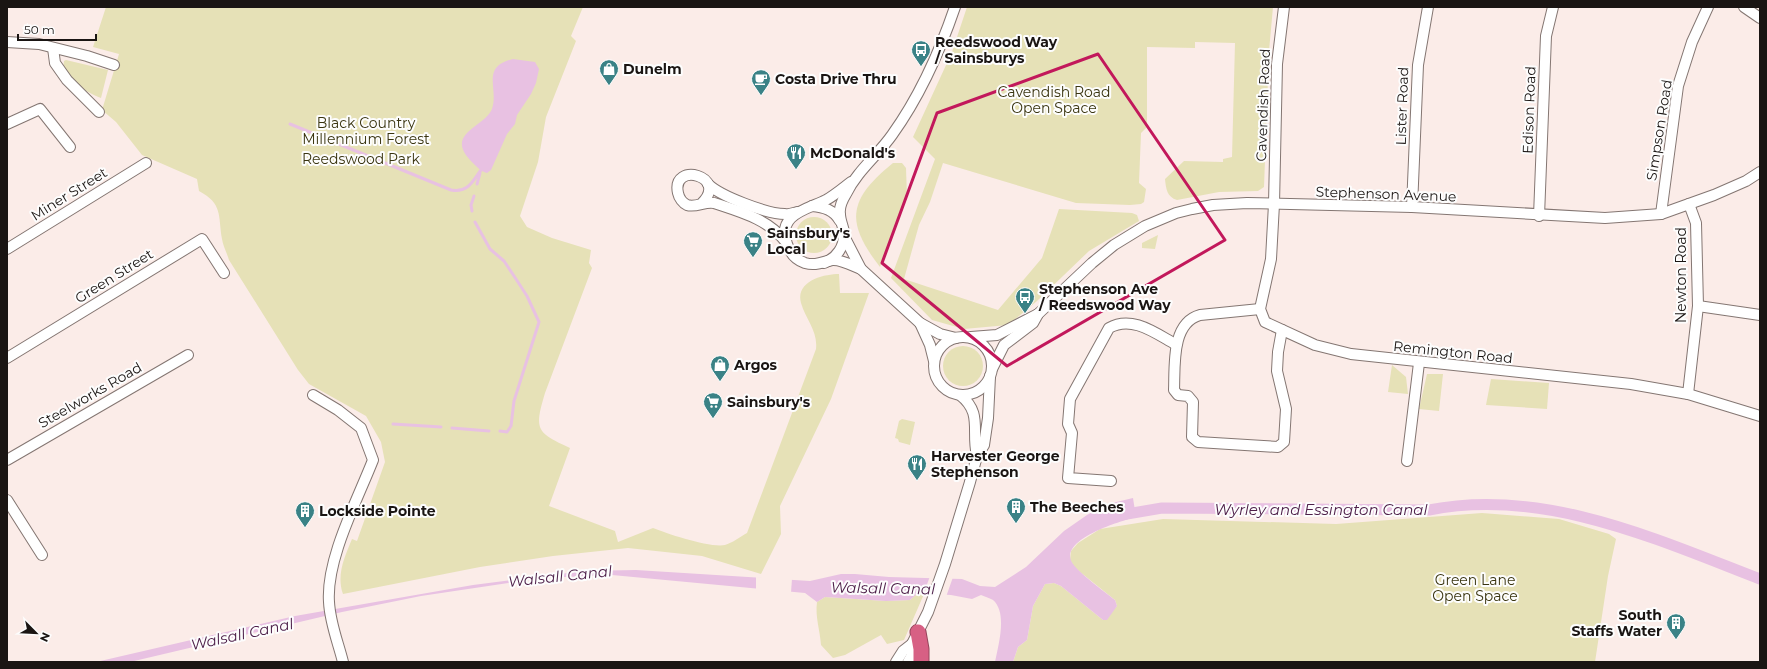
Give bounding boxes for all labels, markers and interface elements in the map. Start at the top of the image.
scale bar [18,16,96,42]
text: 50 m [24,22,55,37]
place label: Reedswood Way / Sainsburys [934,33,1058,67]
bus stop icon: Reedswood Way / Sainsburys [910,39,932,67]
street label: Cavendish Road [1252,48,1274,162]
shop icon: Dunelm [598,58,620,86]
place label: Dunelm [623,60,682,78]
street label: Lister Road [1392,66,1412,146]
street label: Edison Road [1518,66,1540,154]
cafe icon: Costa Drive Thru [750,68,772,96]
place label: Costa Drive Thru [775,70,897,88]
street label: Simpson Road [1642,78,1676,182]
park label: Cavendish Road Open Space [997,83,1111,117]
park label: Black Country Millennium Forest [302,114,430,148]
restaurant icon: McDonald's [785,142,807,170]
place label: McDonald's [810,144,896,162]
park label: Reedswood Park [302,150,421,168]
street label: Miner Street [27,163,111,225]
street label: Stephenson Avenue [1315,183,1457,205]
place label: Sainsbury's Local [767,224,851,258]
street label: Newton Road [1672,227,1690,323]
supermarket icon: Sainsbury's Local [742,230,764,258]
street label: Green Street [72,245,157,307]
place label: Stephenson Ave / Reedswood Way [1038,280,1171,314]
bus stop icon: Stephenson Ave / Reedswood Way [1014,286,1036,314]
street label: Remington Road [1392,337,1514,367]
shop icon: Argos [709,354,731,382]
place label: Argos [733,356,778,374]
street label: Steelworks Road [35,358,145,432]
supermarket icon: Sainsbury's [702,391,724,419]
place label: Sainsbury's [727,393,811,411]
place label: Harvester George Stephenson [931,447,1060,481]
restaurant icon: Harvester George Stephenson [906,453,928,481]
building icon: The Beeches [1005,496,1027,524]
place label: The Beeches [1030,498,1124,516]
building icon: Lockside Pointe [294,500,316,528]
water label: Wyrley and Essington Canal [1214,500,1428,519]
place label: Lockside Pointe [319,502,436,520]
water label: Walsall Canal [507,561,613,591]
park label: Green Lane Open Space [1432,571,1518,605]
water label: Walsall Canal [831,578,935,598]
place label: South Staffs Water [1571,606,1662,640]
building icon: South Staffs Water [1665,612,1687,640]
north arrow [16,613,56,653]
water label: Walsall Canal [189,614,295,654]
text: N [37,630,53,644]

